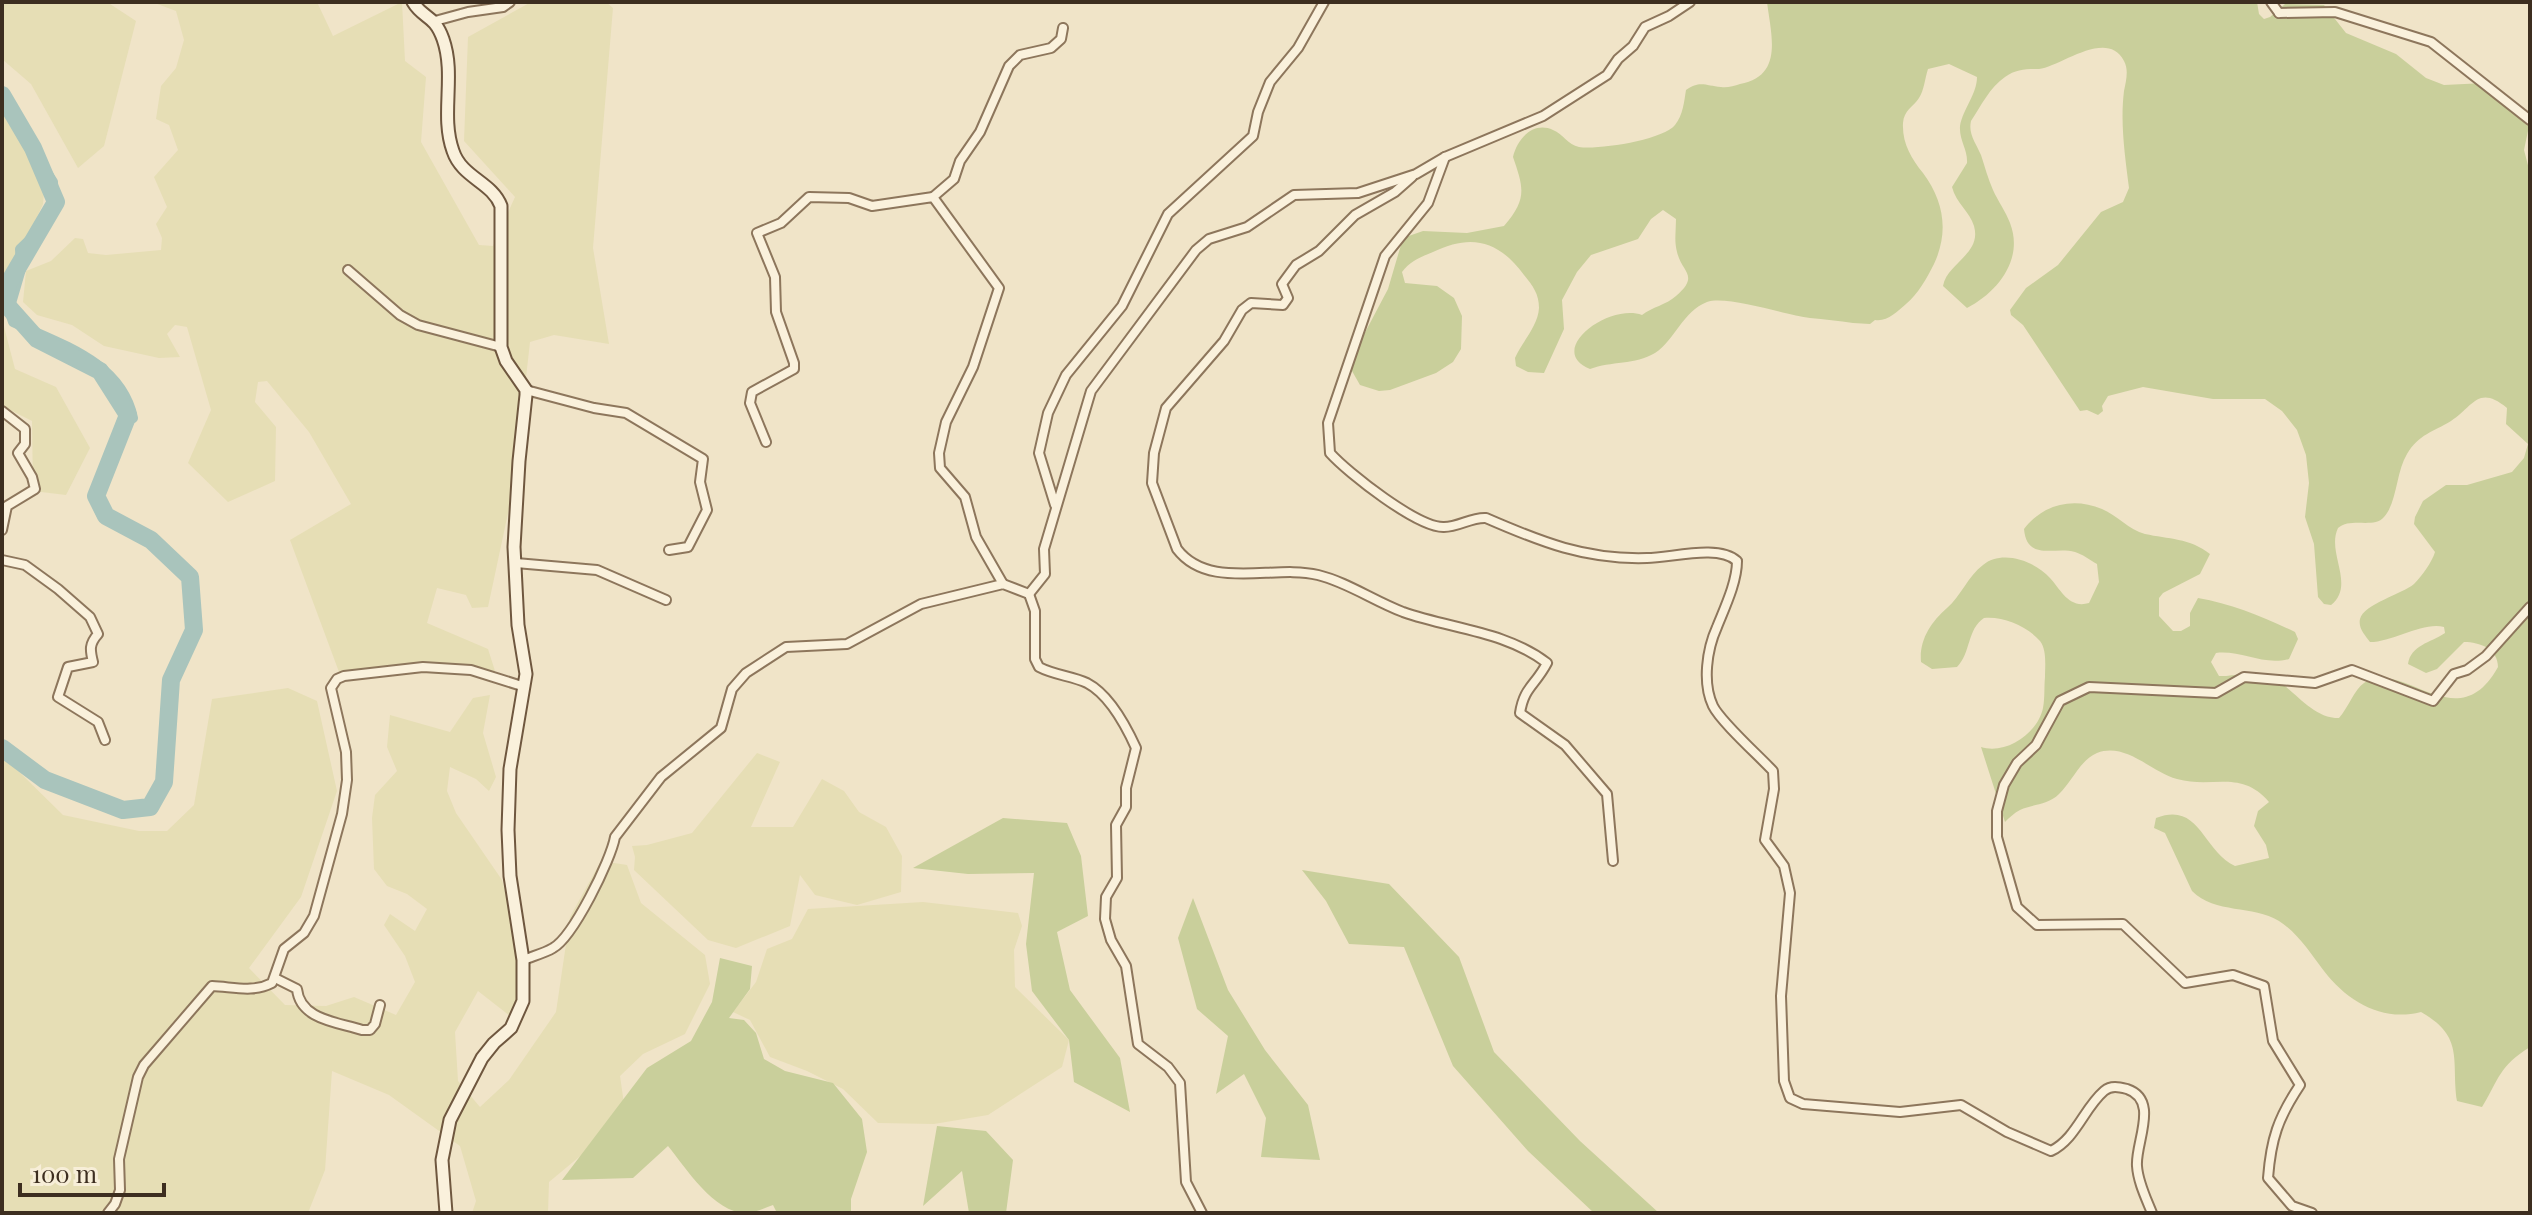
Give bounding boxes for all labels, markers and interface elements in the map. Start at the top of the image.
scale bar [20,1147,164,1197]
text: 100 m [32,1157,97,1189]

